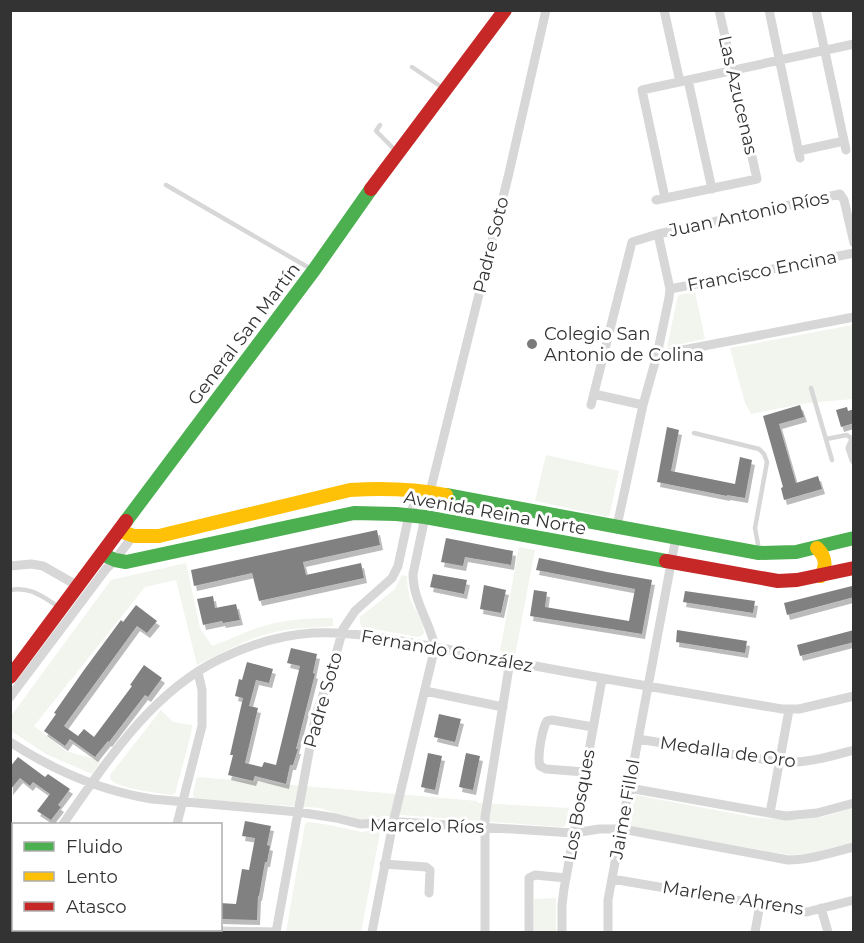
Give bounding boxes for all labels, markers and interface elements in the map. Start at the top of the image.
street label: Las Azucenas [714,33,762,157]
street label: Juan Antonio Ríos [666,186,831,242]
street label: Padre Soto [468,194,514,296]
street label: Francisco Encina [685,246,839,296]
street label: General San Martín [183,258,305,410]
place label: Colegio San Antonio de Colina [544,323,704,366]
marker: Colegio San Antonio de Colina [525,337,539,351]
street label: Avenida Reina Norte [402,486,588,540]
street label: Fernando González [359,625,535,677]
street label: Padre Soto [299,650,347,750]
street label: Medalla de Oro [659,732,797,772]
street label: Los Bosques [558,747,600,862]
street label: Jaime Fillol [605,757,645,862]
street label: Marcelo Ríos [370,814,485,838]
legend [12,823,222,931]
text: Fluido [66,836,123,858]
text: Lento [66,866,118,888]
street label: Marlene Ahrens [661,876,805,920]
text: Atasco [66,896,126,918]

